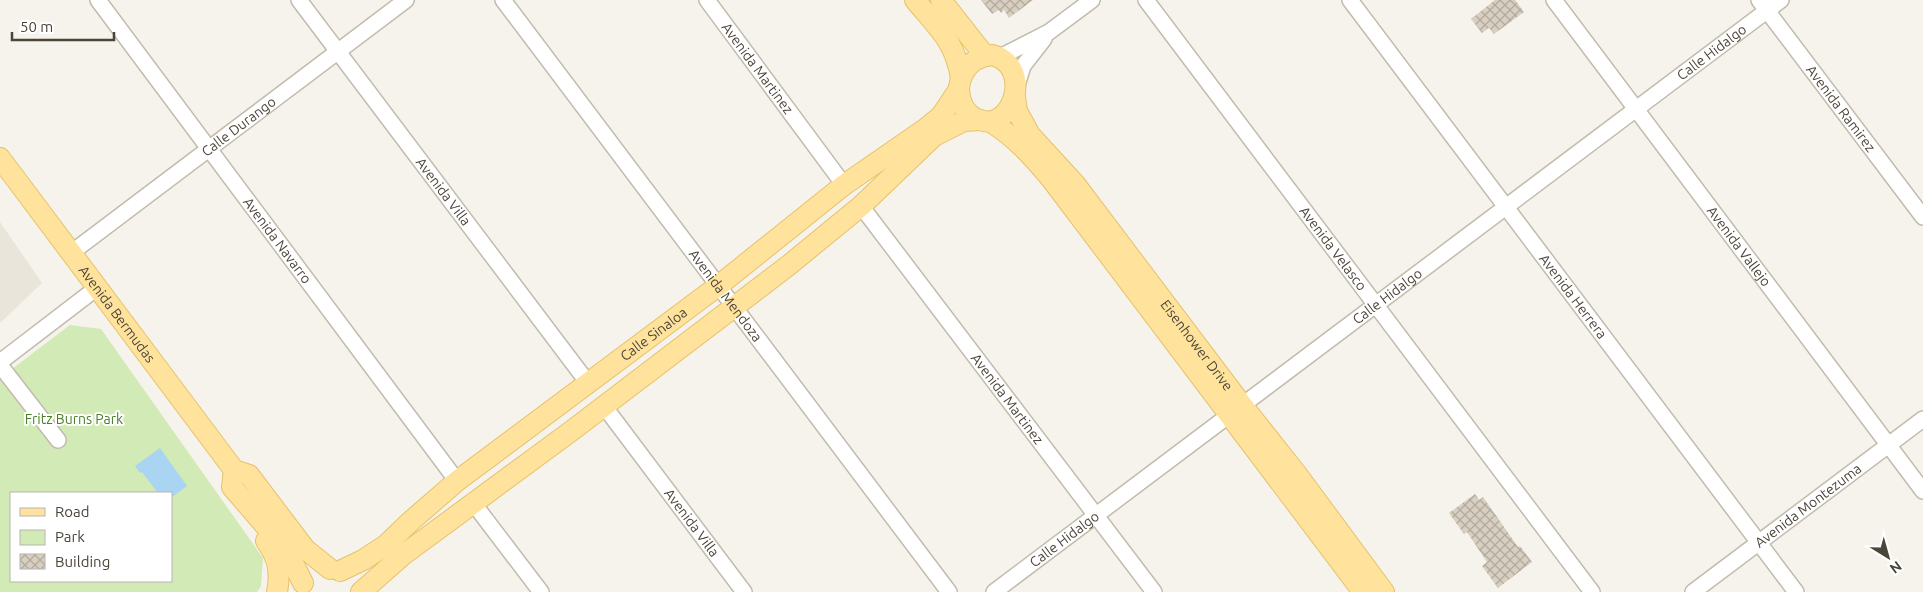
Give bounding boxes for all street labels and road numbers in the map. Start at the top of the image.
street label: Avenida Martinez [719,20,797,117]
street label: Calle Hidalgo [1674,21,1749,83]
street label: Avenida Ramirez [1803,62,1879,155]
street label: Calle Durango [198,93,279,160]
street label: Avenida Villa [413,155,474,229]
street label: Avenida Navarro [240,194,315,287]
street label: Avenida Velasco [1296,203,1370,294]
street label: Avenida Vallejo [1704,203,1774,289]
street label: Avenida Mendoza [686,246,766,345]
street label: Avenida Herrera [1536,251,1610,342]
street label: Avenida Bermudas [75,262,159,366]
street label: Calle Hidalgo [1349,265,1425,327]
street label: Eisenhower Drive [1157,297,1236,394]
street label: Calle Sinaloa [617,304,690,364]
street label: Avenida Martinez [968,350,1047,447]
street label: Avenida Montezuma [1752,460,1864,551]
street label: Avenida Villa [661,486,722,560]
street label: Calle Hidalgo [1027,508,1102,570]

